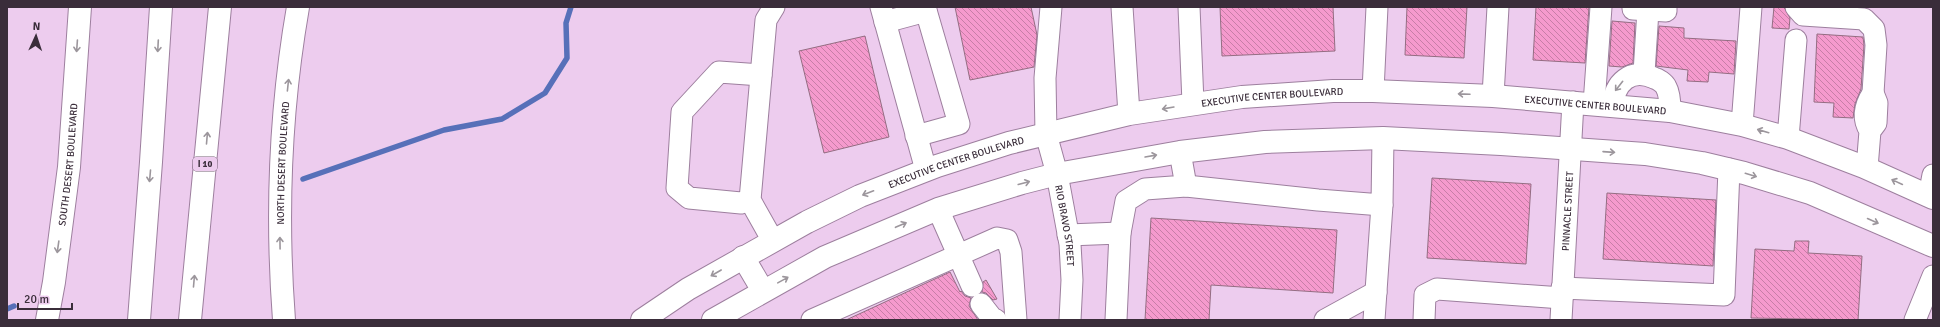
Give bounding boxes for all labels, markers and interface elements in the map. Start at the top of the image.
north arrow [16,16,56,56]
text: N [32,20,41,33]
one-way arrow [73,39,80,52]
one-way arrow [155,39,162,52]
one-way arrow [284,79,291,92]
one-way arrow [1615,81,1623,92]
street label: EXECUTIVE CENTER BOULEVARD [1200,86,1343,110]
one-way arrow [1458,91,1471,98]
street label: EXECUTIVE CENTER BOULEVARD [1524,94,1667,118]
street label: NORTH DESERT BOULEVARD [275,101,292,225]
street label: SOUTH DESERT BOULEVARD [56,103,80,227]
one-way arrow [1161,104,1174,112]
one-way arrow [1757,127,1770,134]
one-way arrow [204,132,211,145]
street label: EXECUTIVE CENTER BOULEVARD [887,135,1025,191]
one-way arrow [1602,148,1615,155]
one-way arrow [1144,152,1157,160]
road number: I 10 [193,157,217,171]
one-way arrow [147,169,154,182]
street label: PINNACLE STREET [1560,171,1576,251]
one-way arrow [1744,172,1757,179]
one-way arrow [1892,178,1904,185]
one-way arrow [1017,179,1030,186]
street label: RIO BRAVO STREET [1052,184,1076,267]
one-way arrow [862,189,874,197]
one-way arrow [1866,218,1878,225]
one-way arrow [894,221,906,228]
one-way arrow [276,237,284,250]
one-way arrow [54,240,62,253]
one-way arrow [710,269,722,277]
one-way arrow [190,275,198,288]
one-way arrow [777,276,789,283]
scale bar [18,285,72,311]
text: 20 m [24,292,49,307]

